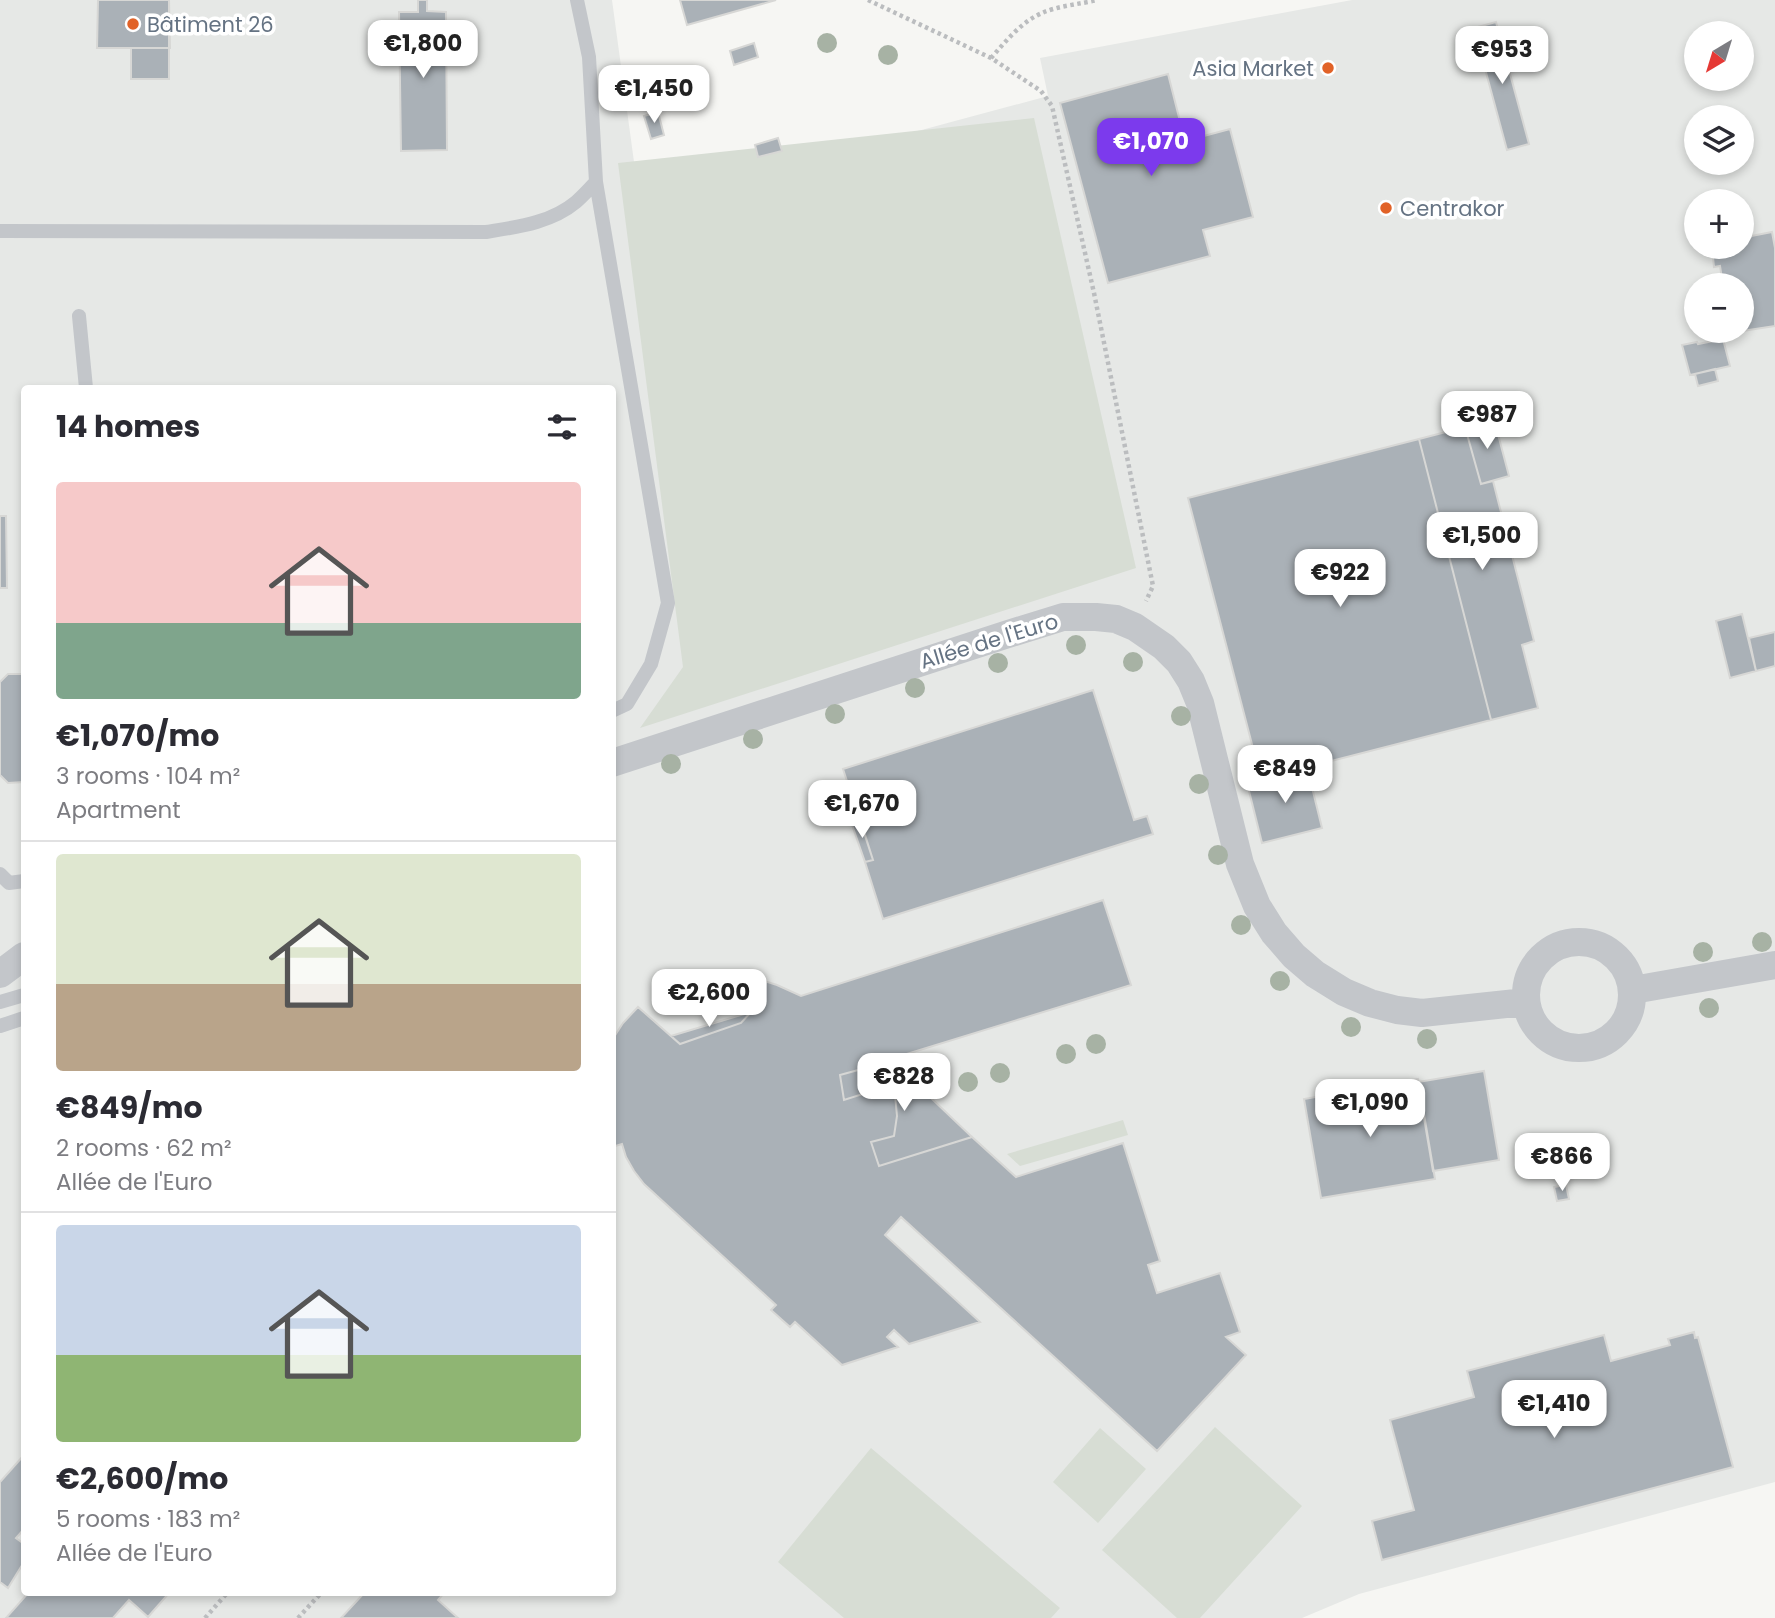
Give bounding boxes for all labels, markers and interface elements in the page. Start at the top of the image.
place label: Bâtiment 26 [147,10,274,39]
marker: Bâtiment 26 [125,16,141,32]
pin: €1,800 [366,20,480,80]
north arrow [1684,21,1754,91]
map controls [1684,21,1754,343]
text: €1,800 [384,27,462,59]
pin: €953 [1461,27,1543,86]
text: €953 [1471,33,1533,65]
place label: Asia Market [1192,54,1314,83]
marker: Asia Market [1320,60,1336,76]
pin: €1,450 [597,66,711,125]
text: €1,450 [614,72,694,104]
button: layers [1684,105,1754,175]
pin: €1,070 [1094,118,1208,178]
text: €1,070 [1113,125,1189,157]
button: + [1684,189,1754,259]
place label: Centrakor [1400,194,1505,223]
marker: Centrakor [1378,200,1394,216]
button: − [1684,273,1754,343]
pin: €987 [1446,392,1528,451]
text: €987 [1457,398,1517,430]
text: 14 homes [56,405,200,448]
icon: filters [543,408,581,446]
pin: €1,500 [1425,512,1539,572]
text: €1,500 [1443,519,1521,551]
icon: home [256,528,382,654]
pin: €922 [1299,550,1381,609]
text: €922 [1311,556,1369,588]
street label: Allée de l'Euro [916,606,1062,676]
text: €1,070/mo [56,714,219,757]
pin: €849 [1244,746,1326,805]
text: €849 [1254,752,1316,784]
text: 3 rooms · 104 m² [56,760,240,792]
pin: €1,670 [805,780,919,840]
text: €1,670 [824,787,900,819]
text: Apartment [56,794,181,826]
icon: home [256,900,382,1026]
pin: €2,600 [652,970,766,1029]
text: €2,600 [668,976,750,1008]
pin: €828 [863,1054,945,1113]
text: €828 [873,1060,935,1092]
pin: €1,090 [1313,1080,1427,1139]
text: €849/mo [56,1086,203,1129]
text: €1,090 [1331,1086,1409,1118]
text: 2 rooms · 62 m² [56,1132,232,1164]
pin: €866 [1521,1134,1603,1193]
text: €866 [1531,1140,1593,1172]
text: Allée de l'Euro [56,1166,213,1198]
icon: home [256,1271,382,1397]
pin: €1,410 [1497,1380,1611,1440]
text: €1,410 [1518,1387,1590,1419]
text: €2,600/mo [56,1457,228,1500]
text: 5 rooms · 183 m² [56,1503,240,1535]
text: Allée de l'Euro [56,1537,213,1569]

